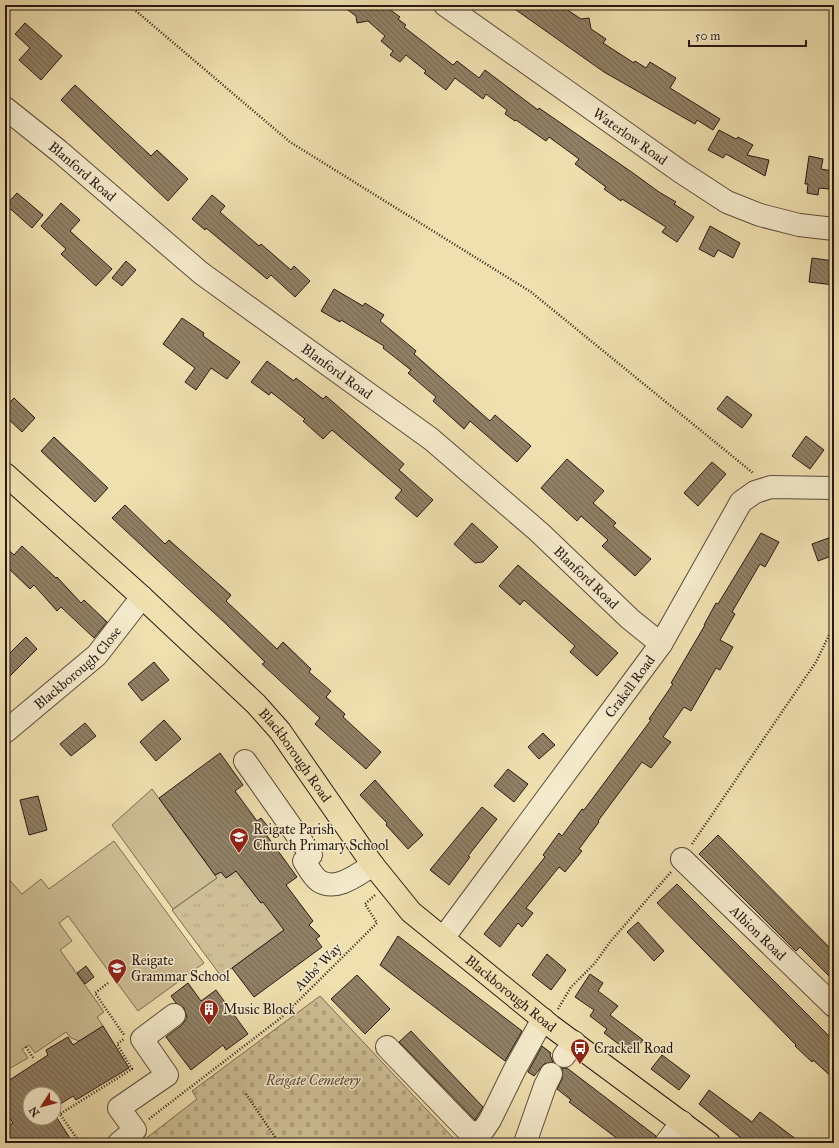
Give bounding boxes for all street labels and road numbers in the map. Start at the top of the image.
street label: Waterlow Road [590,104,671,168]
street label: Blanford Road [45,138,120,205]
street label: Blanford Road [298,340,376,402]
street label: Blanford Road [550,542,622,612]
street label: Blackborough Close [30,623,125,713]
street label: Crakell Road [601,652,658,721]
street label: Blackborough Road [255,705,335,805]
street label: Albion Road [726,901,790,964]
street label: Aubs' Way [290,939,346,995]
street label: Blackborough Road [462,951,560,1036]

